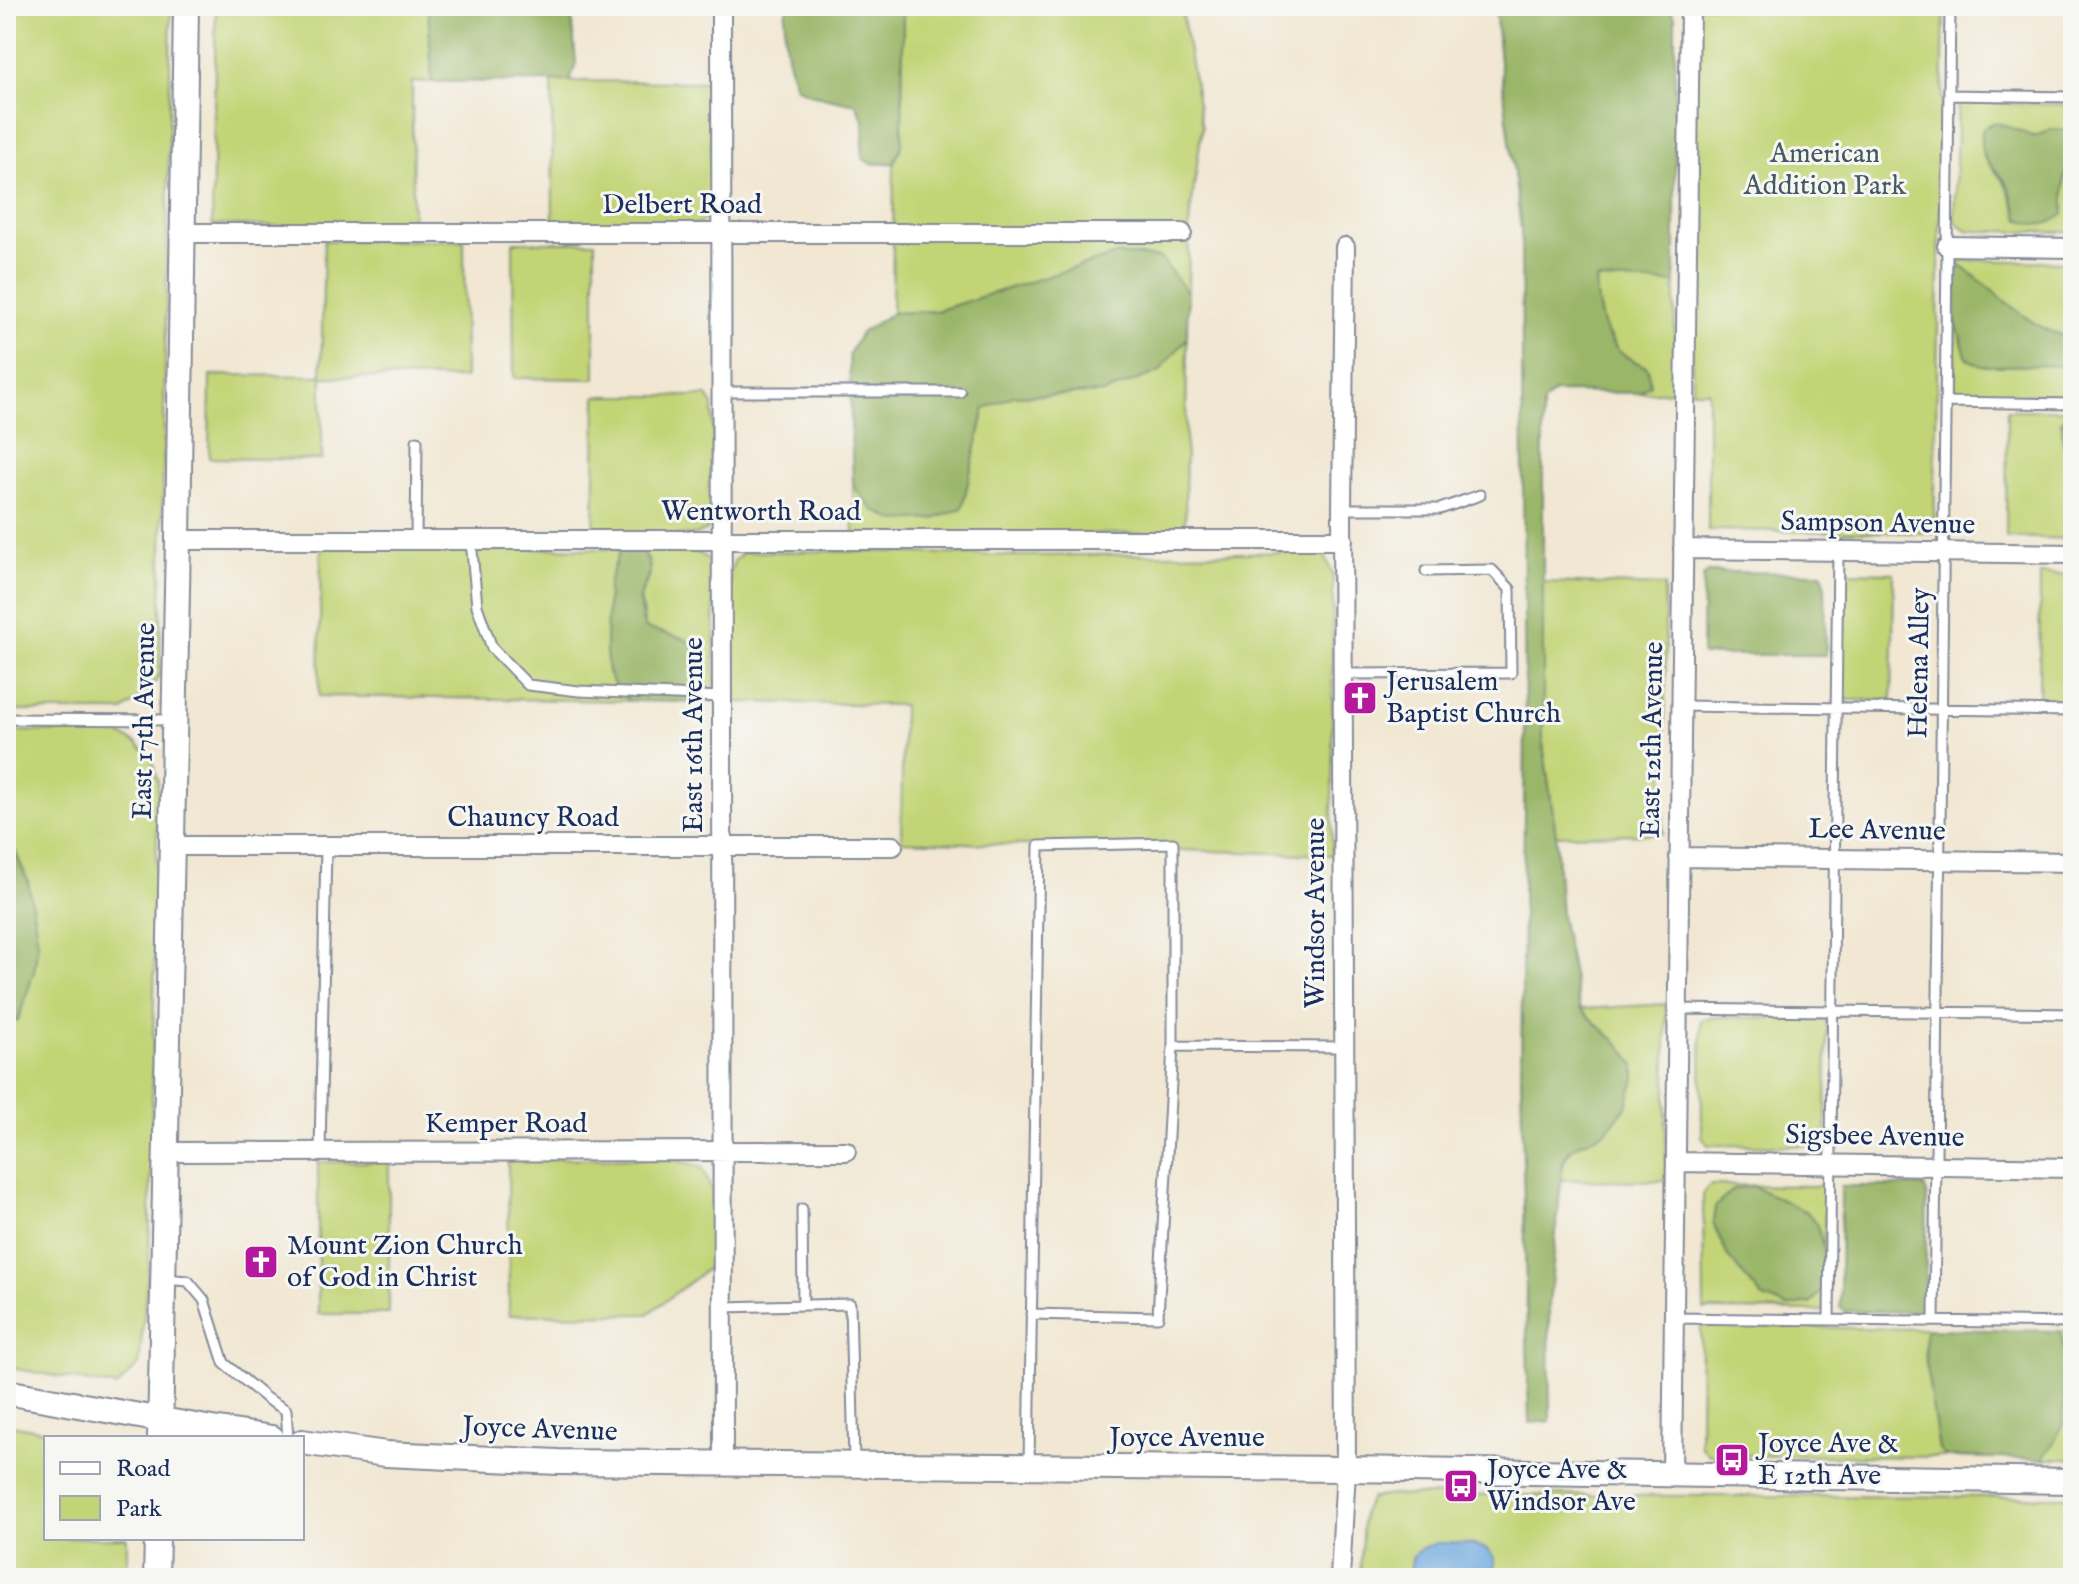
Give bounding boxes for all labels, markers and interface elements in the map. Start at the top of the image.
park label: American Addition Park [1743,137,1907,204]
street label: Delbert Road [602,188,762,223]
street label: Wentworth Road [661,495,861,530]
street label: Sampson Avenue [1780,505,1976,543]
street label: Helena Alley [1901,587,1939,739]
street label: East 17th Avenue [126,622,164,820]
street label: East 16th Avenue [677,637,712,833]
street label: East 12th Avenue [1634,641,1672,839]
place label: Jerusalem Baptist Church [1383,665,1561,732]
church icon: Jerusalem Baptist Church [1341,679,1379,717]
street label: Chauncy Road [447,801,619,836]
street label: Lee Avenue [1808,812,1946,850]
street label: Windsor Avenue [1299,817,1334,1008]
street label: Kemper Road [425,1107,587,1142]
street label: Sigsbee Avenue [1785,1118,1965,1156]
place label: Mount Zion Church of God in Christ [287,1229,523,1296]
church icon: Mount Zion Church of God in Christ [242,1243,280,1281]
street label: Joyce Avenue [459,1410,618,1450]
street label: Joyce Avenue [1106,1421,1265,1456]
place label: Joyce Ave & E 12th Ave [1755,1427,1899,1494]
legend [44,1436,304,1540]
bus stop icon: Joyce Ave & E 12th Ave [1713,1441,1751,1479]
place label: Joyce Ave & Windsor Ave [1484,1453,1636,1520]
text: Road [116,1454,170,1485]
bus stop icon: Joyce Ave & Windsor Ave [1442,1467,1480,1505]
text: Park [116,1494,162,1525]

